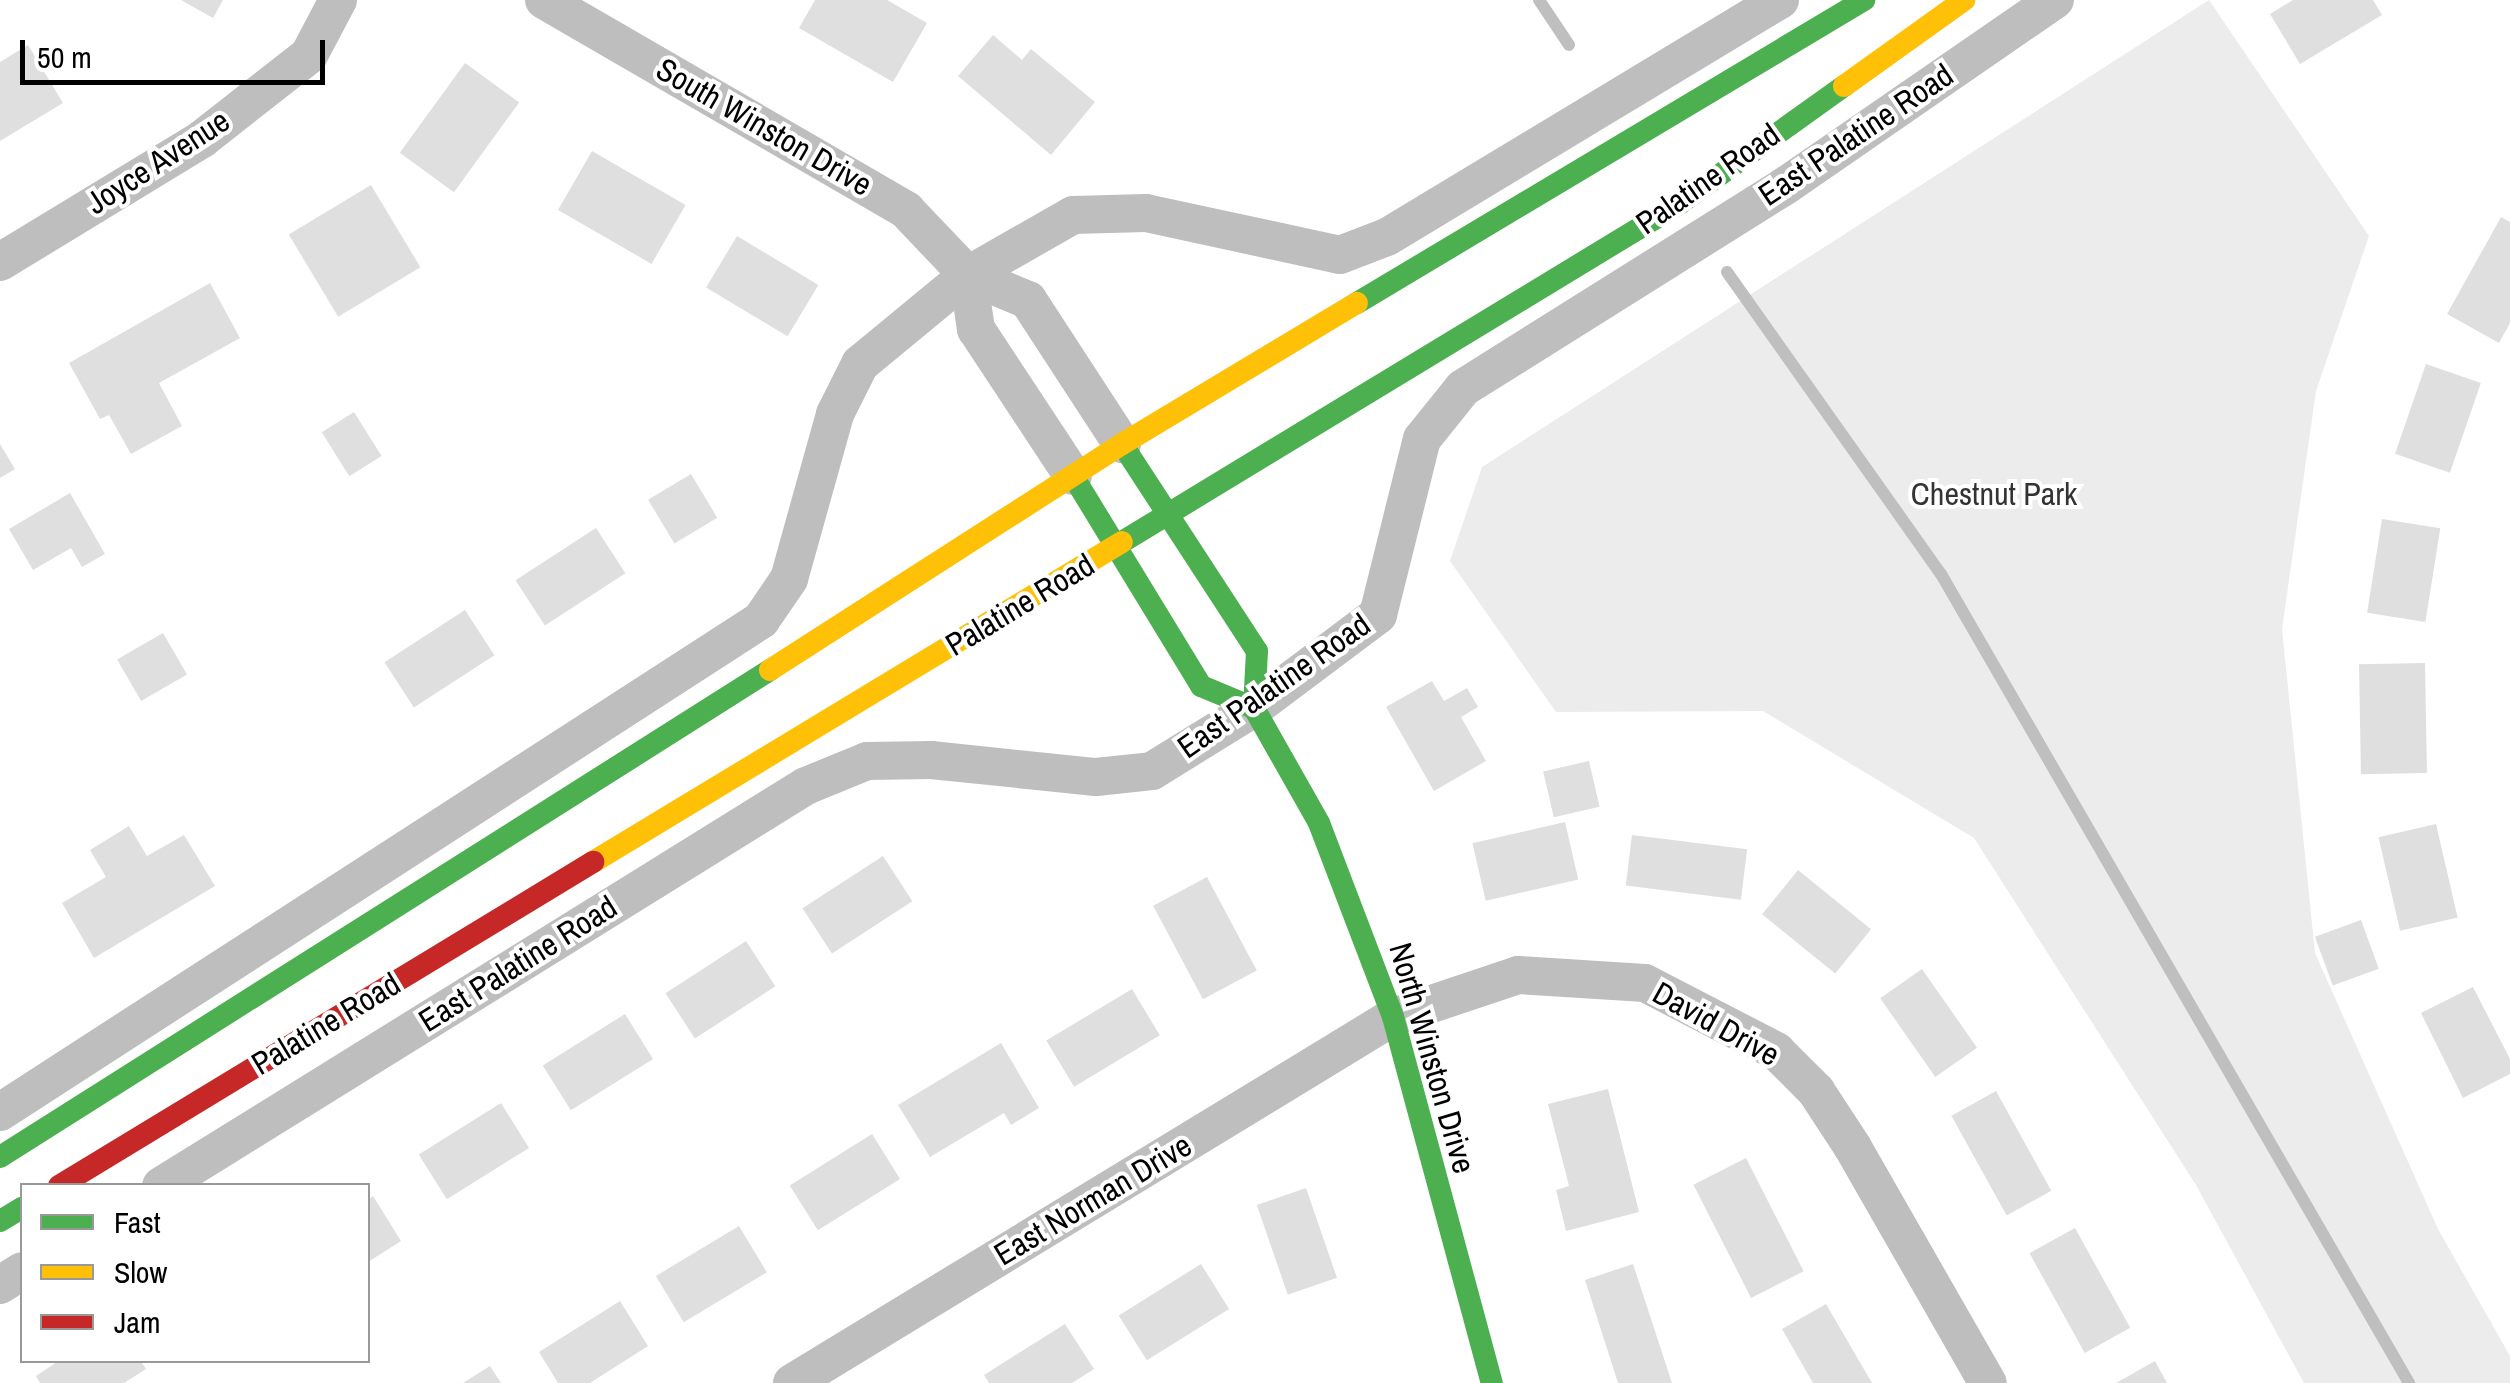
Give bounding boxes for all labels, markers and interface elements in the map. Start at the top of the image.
scale bar [25,20,330,82]
text: 50 m [37,37,92,77]
street label: South Winston Drive [650,50,878,204]
street label: East Palatine Road [1752,56,1960,214]
street label: Joyce Avenue [79,101,237,223]
street label: Palatine Road [1629,116,1787,242]
park label: Chestnut Park [1911,475,2077,513]
street label: Palatine Road [939,546,1101,664]
street label: East Palatine Road [1170,605,1378,767]
street label: East Palatine Road [412,888,624,1040]
street label: North Winston Drive [1381,938,1483,1178]
street label: Palatine Road [245,965,407,1083]
street label: David Drive [1646,974,1786,1074]
street label: East Norman Drive [987,1126,1199,1274]
legend [20,1183,370,1363]
text: Fast [114,1202,161,1242]
text: Slow [114,1252,167,1292]
text: Jam [114,1302,160,1342]

